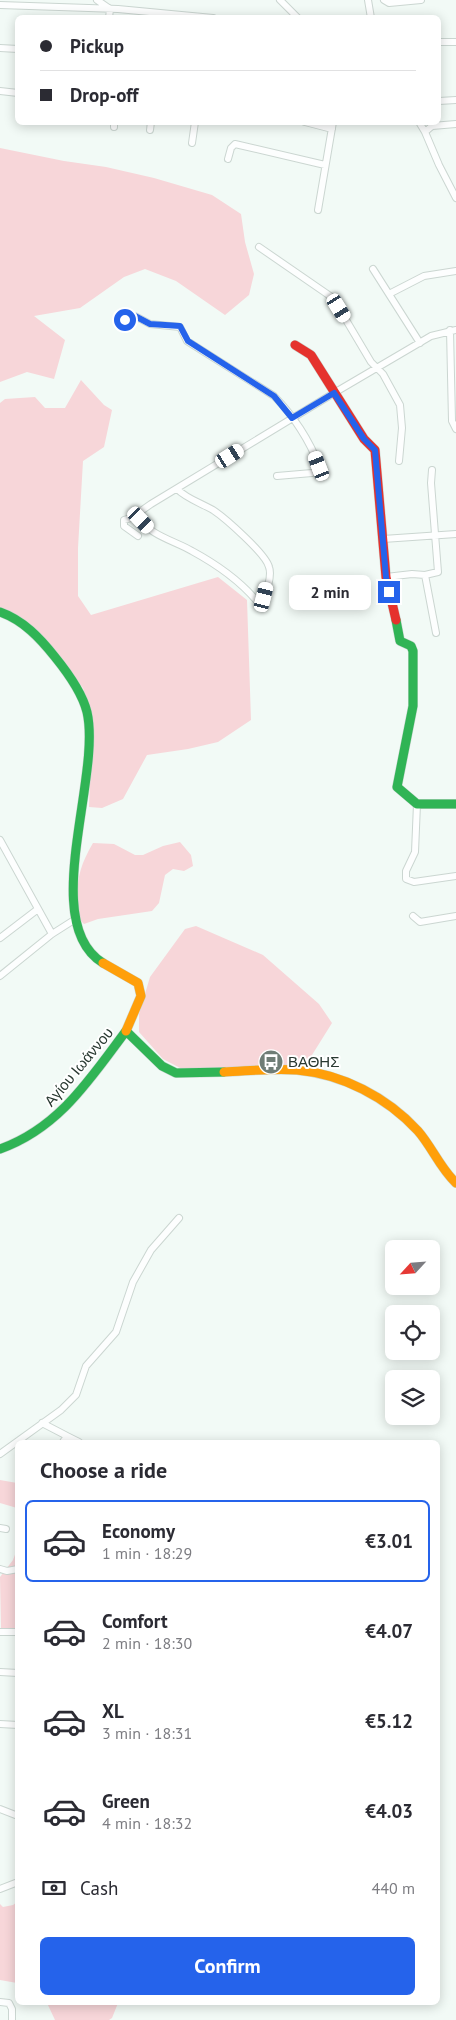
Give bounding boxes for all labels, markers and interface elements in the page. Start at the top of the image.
text: Pickup [70,34,124,58]
text: Drop-off [70,83,138,107]
car [324,291,353,325]
route start [114,309,136,331]
car [213,442,246,470]
car [306,449,331,483]
car [125,504,156,536]
callout: 2 min [289,574,372,610]
car [253,581,274,613]
route end [378,581,400,603]
text: 2 min [310,582,350,602]
street label: Αγίου Ιωάννου [40,1023,117,1110]
bus stop icon: ΒΑΘΗΣ [258,1049,284,1075]
place label: ΒΑΘΗΣ [288,1052,339,1071]
north arrow [385,1240,440,1295]
map controls [385,1240,440,1425]
button: locate [385,1305,440,1360]
button: layers [385,1370,440,1425]
text: Choose a ride [40,1456,167,1484]
icon: car [42,1519,87,1564]
text: Economy [102,1519,175,1543]
text: €3.01 [365,1529,413,1553]
text: 1 min · 18:29 [102,1543,192,1563]
icon: car [42,1609,87,1654]
text: Comfort [102,1609,168,1633]
text: €4.07 [365,1619,413,1643]
text: 2 min · 18:30 [102,1633,192,1653]
icon: car [42,1699,87,1744]
text: XL [102,1699,124,1723]
text: €5.12 [365,1709,413,1733]
text: 3 min · 18:31 [102,1723,192,1743]
icon: car [42,1789,87,1834]
text: Green [102,1789,150,1813]
text: €4.03 [365,1799,413,1823]
text: 4 min · 18:32 [102,1813,192,1833]
icon: cash [40,1874,68,1902]
text: Cash [80,1876,118,1900]
text: 440 m [372,1878,415,1898]
button: Confirm [40,1937,415,1995]

